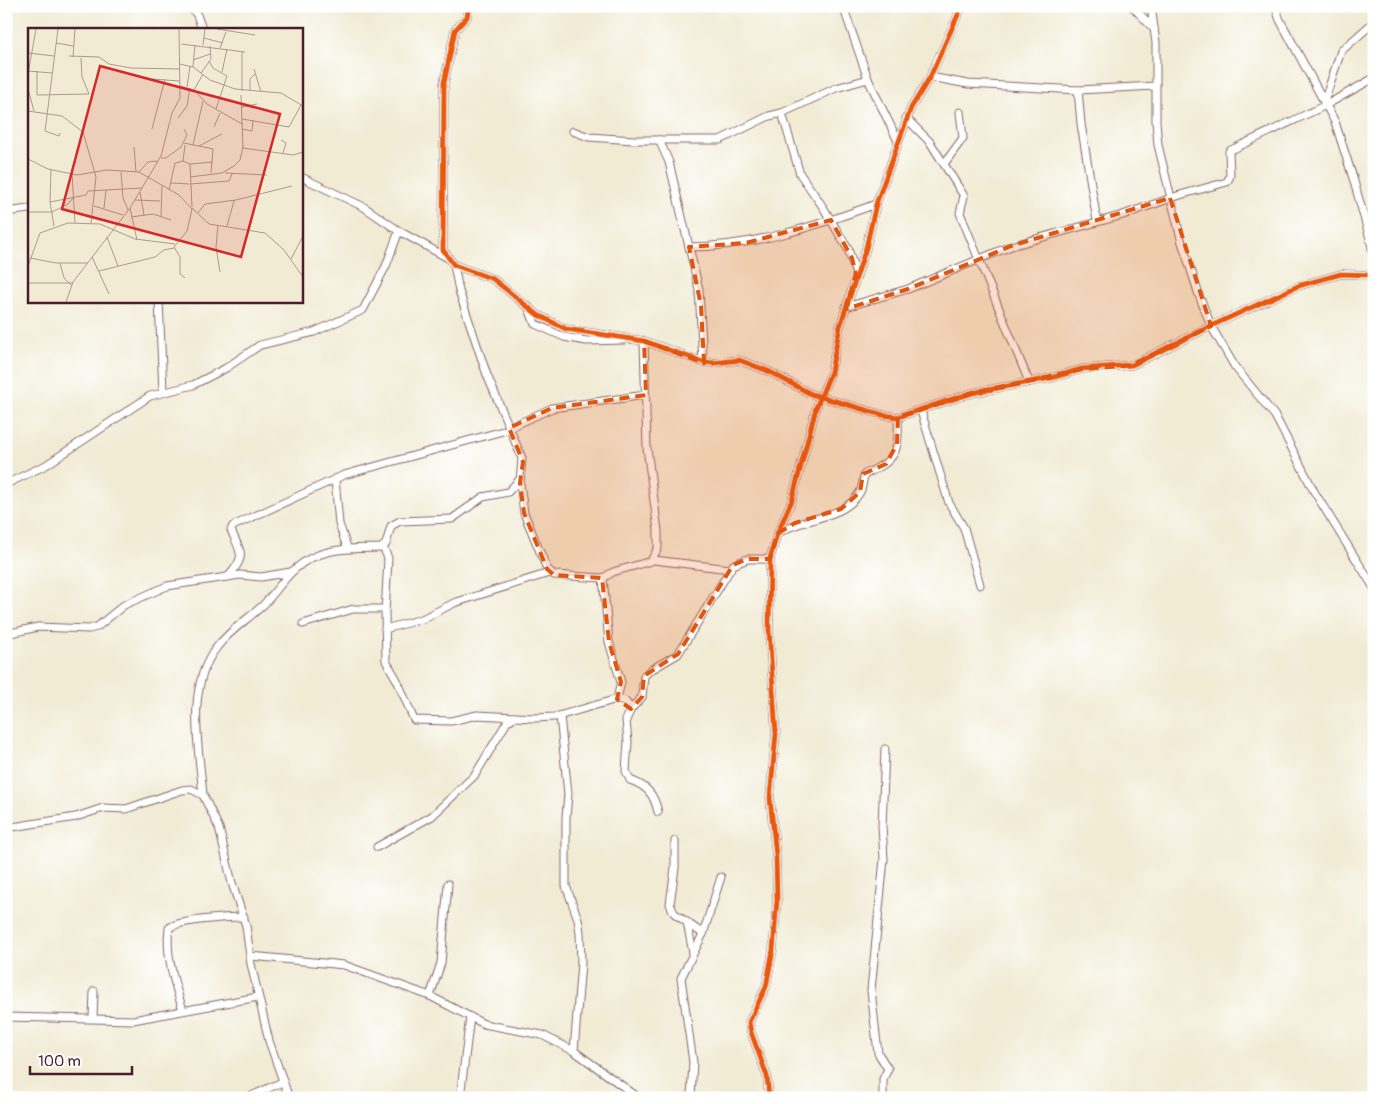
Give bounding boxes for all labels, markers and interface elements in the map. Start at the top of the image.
inset map [28,28,302,302]
scale bar [30,1044,132,1076]
text: 100 m [38,1052,81,1071]

